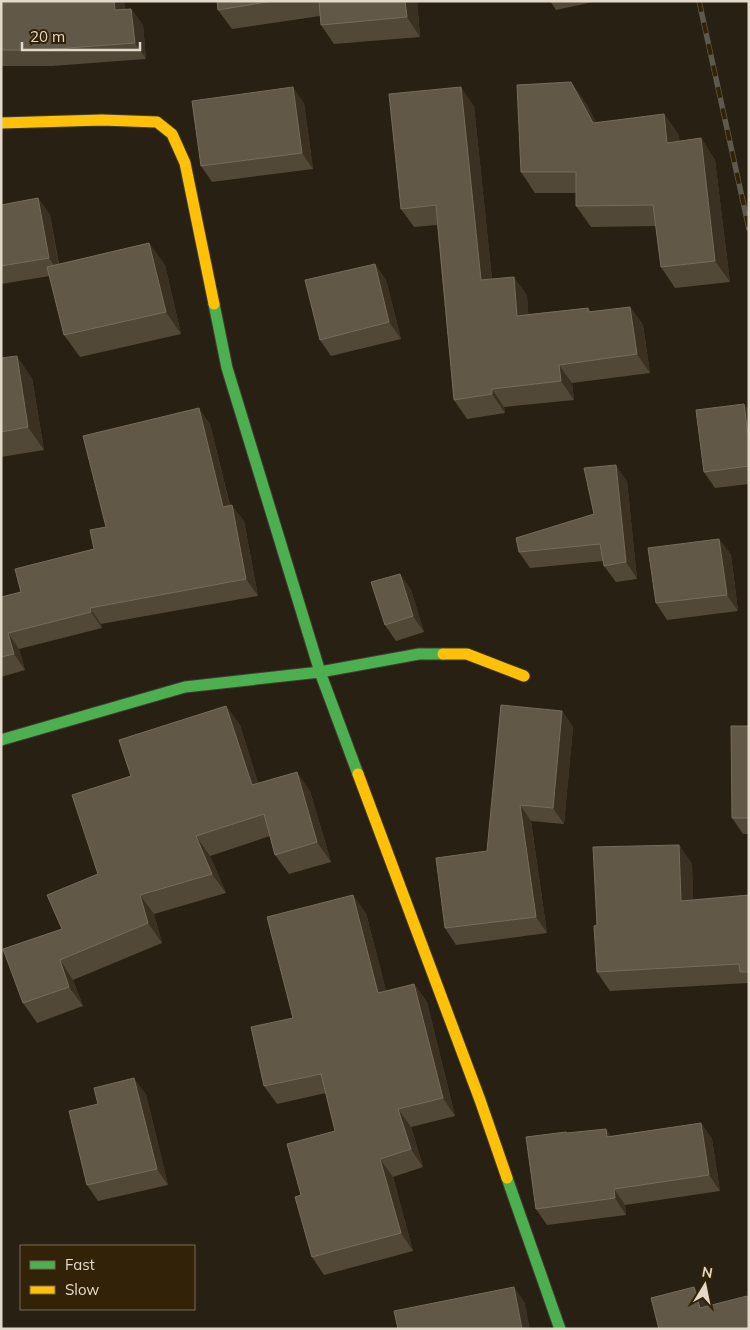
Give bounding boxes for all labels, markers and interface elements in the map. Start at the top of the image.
scale bar [22,20,140,52]
text: 20 m [30,27,65,46]
legend [20,1245,195,1310]
text: Fast [65,1255,95,1274]
north arrow [680,1260,730,1310]
text: N [700,1262,714,1282]
text: Slow [65,1280,99,1299]

